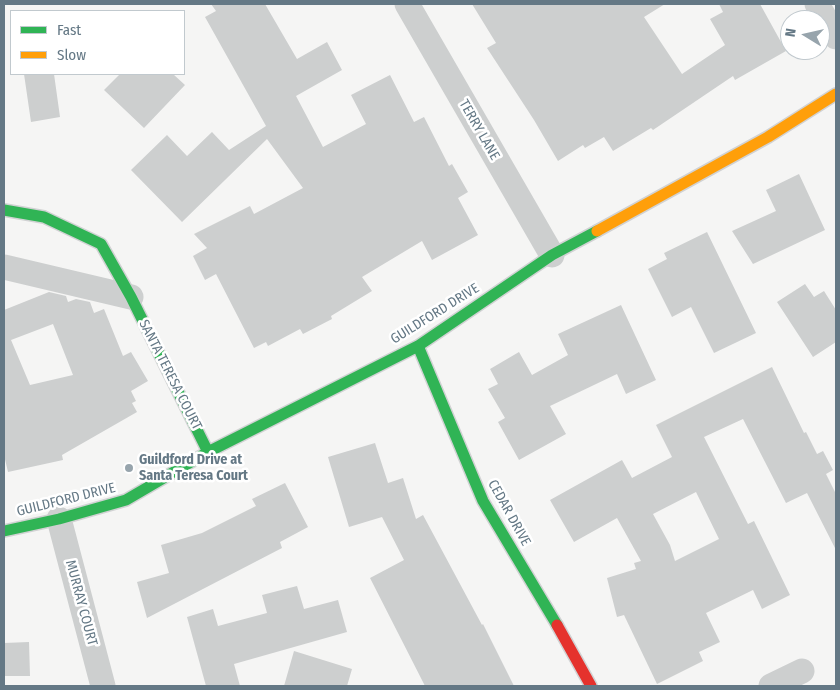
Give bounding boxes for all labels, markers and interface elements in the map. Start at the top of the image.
legend [10,10,185,75]
north arrow [780,10,830,60]
text: Fast [57,21,81,39]
text: N [782,27,800,38]
text: Slow [57,46,86,64]
street label: TERRY LANE [455,97,503,163]
street label: GUILDFORD DRIVE [388,280,482,348]
street label: SANTA TERESA COURT [135,317,205,433]
place label: Guildford Drive at Santa Teresa Court [139,452,248,484]
marker: Guildford Drive at Santa Teresa Court [123,462,135,474]
street label: CEDAR DRIVE [484,477,534,549]
street label: GUILDFORD DRIVE [15,480,117,520]
street label: MURRAY COURT [61,558,101,648]

